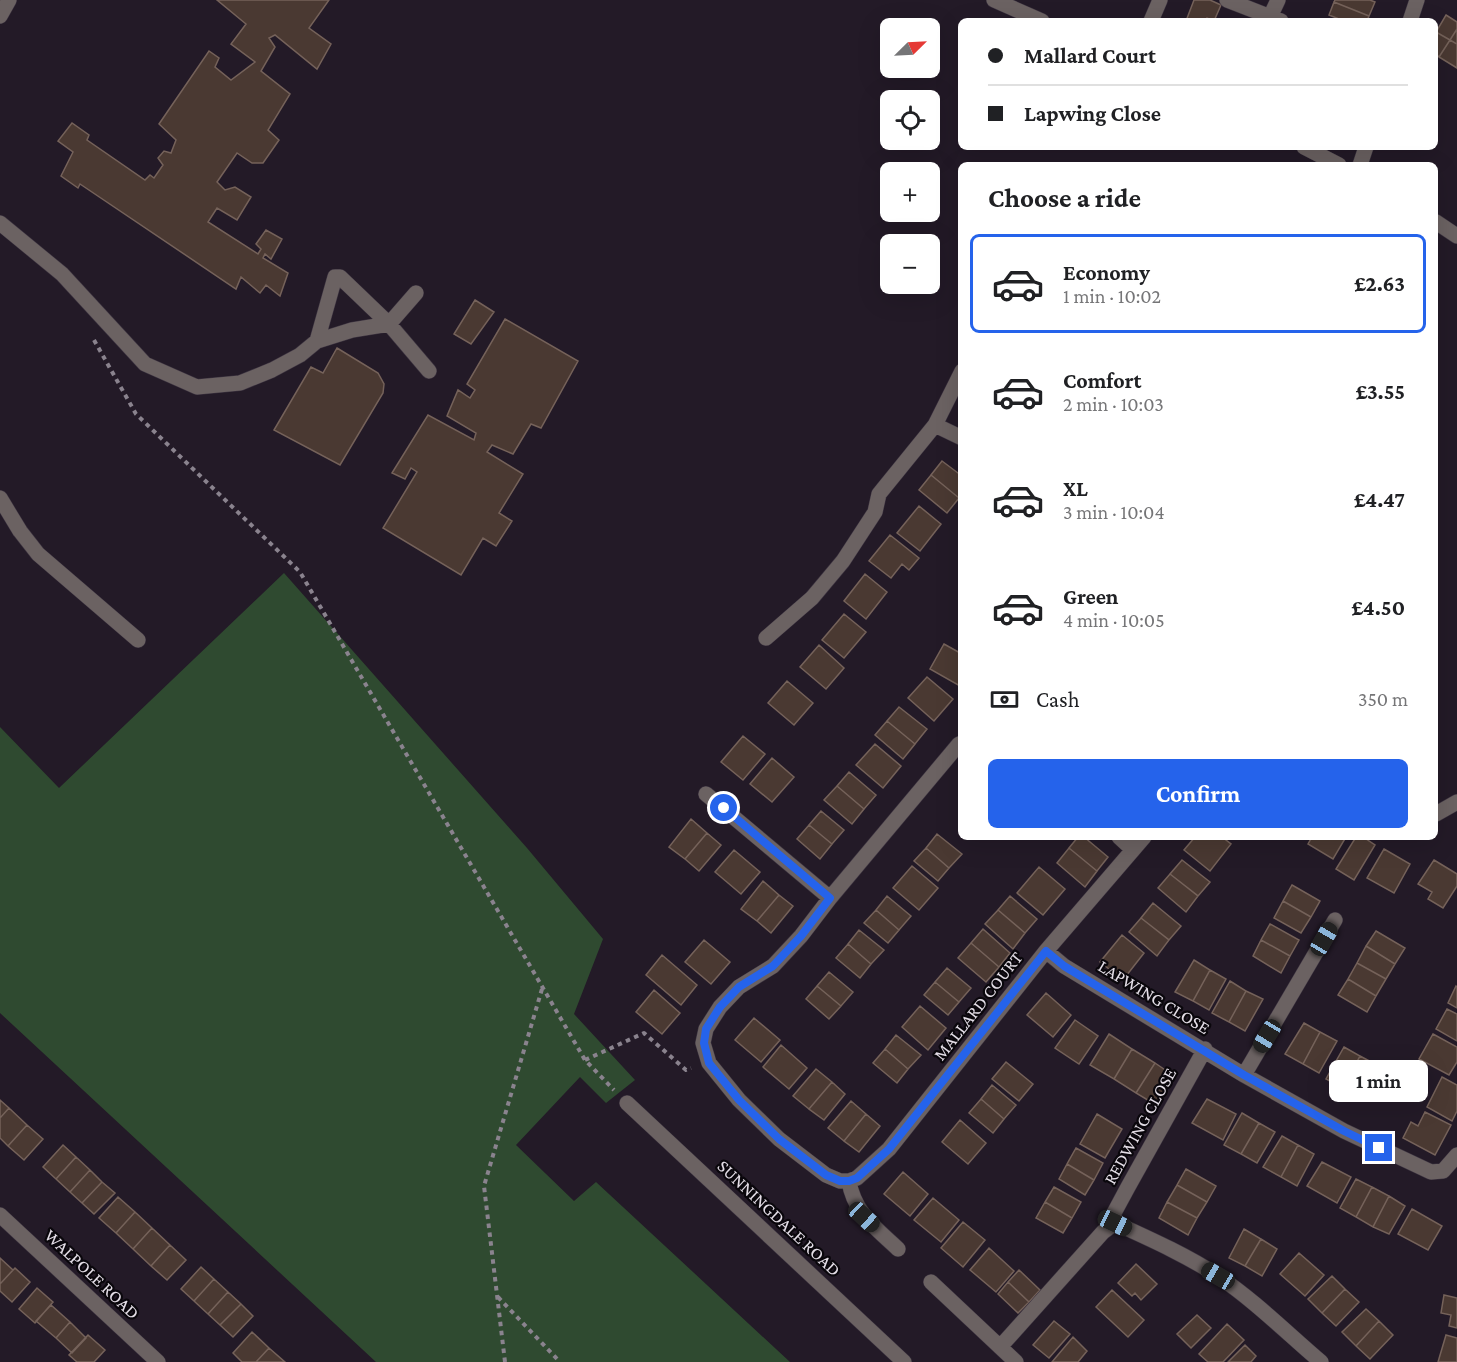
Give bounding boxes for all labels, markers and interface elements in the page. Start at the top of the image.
north arrow [880,18,940,78]
map controls [880,18,940,294]
text: Mallard Court [1024,43,1156,68]
button: locate [880,90,940,150]
text: Lapwing Close [1024,101,1161,126]
button: + [880,162,940,222]
text: Choose a ride [988,183,1141,213]
button: − [880,234,940,294]
icon: car [991,257,1045,311]
text: Economy [1063,260,1150,285]
text: £2.63 [1354,271,1405,296]
text: 1 min · 10:02 [1063,285,1161,307]
icon: car [991,365,1045,419]
text: Comfort [1063,368,1141,393]
text: £3.55 [1356,379,1405,404]
text: 2 min · 10:03 [1063,393,1164,415]
icon: car [991,473,1045,527]
text: XL [1063,476,1088,501]
text: £4.47 [1354,487,1405,512]
text: 3 min · 10:04 [1063,501,1165,523]
icon: car [991,581,1045,635]
text: Green [1063,584,1119,609]
text: £4.50 [1351,595,1405,620]
text: 4 min · 10:05 [1063,609,1165,631]
icon: cash [988,683,1021,716]
text: Cash [1036,687,1080,712]
text: 350 m [1358,688,1408,710]
button: Confirm [988,759,1408,828]
route start [710,794,737,821]
car [1307,919,1341,959]
street label: MALLARD COURT [929,948,1027,1064]
street label: LAPWING CLOSE [1095,956,1214,1038]
car [1250,1016,1284,1056]
callout: 1 min [1330,1061,1428,1103]
street label: REDWING CLOSE [1100,1064,1180,1188]
text: 1 min [1356,1070,1401,1092]
route end [1365,1134,1392,1161]
street label: SUNNINGDALE ROAD [713,1156,845,1280]
car [845,1198,883,1236]
car [1095,1207,1135,1239]
street label: WALPOLE ROAD [40,1225,144,1323]
car [1198,1259,1238,1293]

